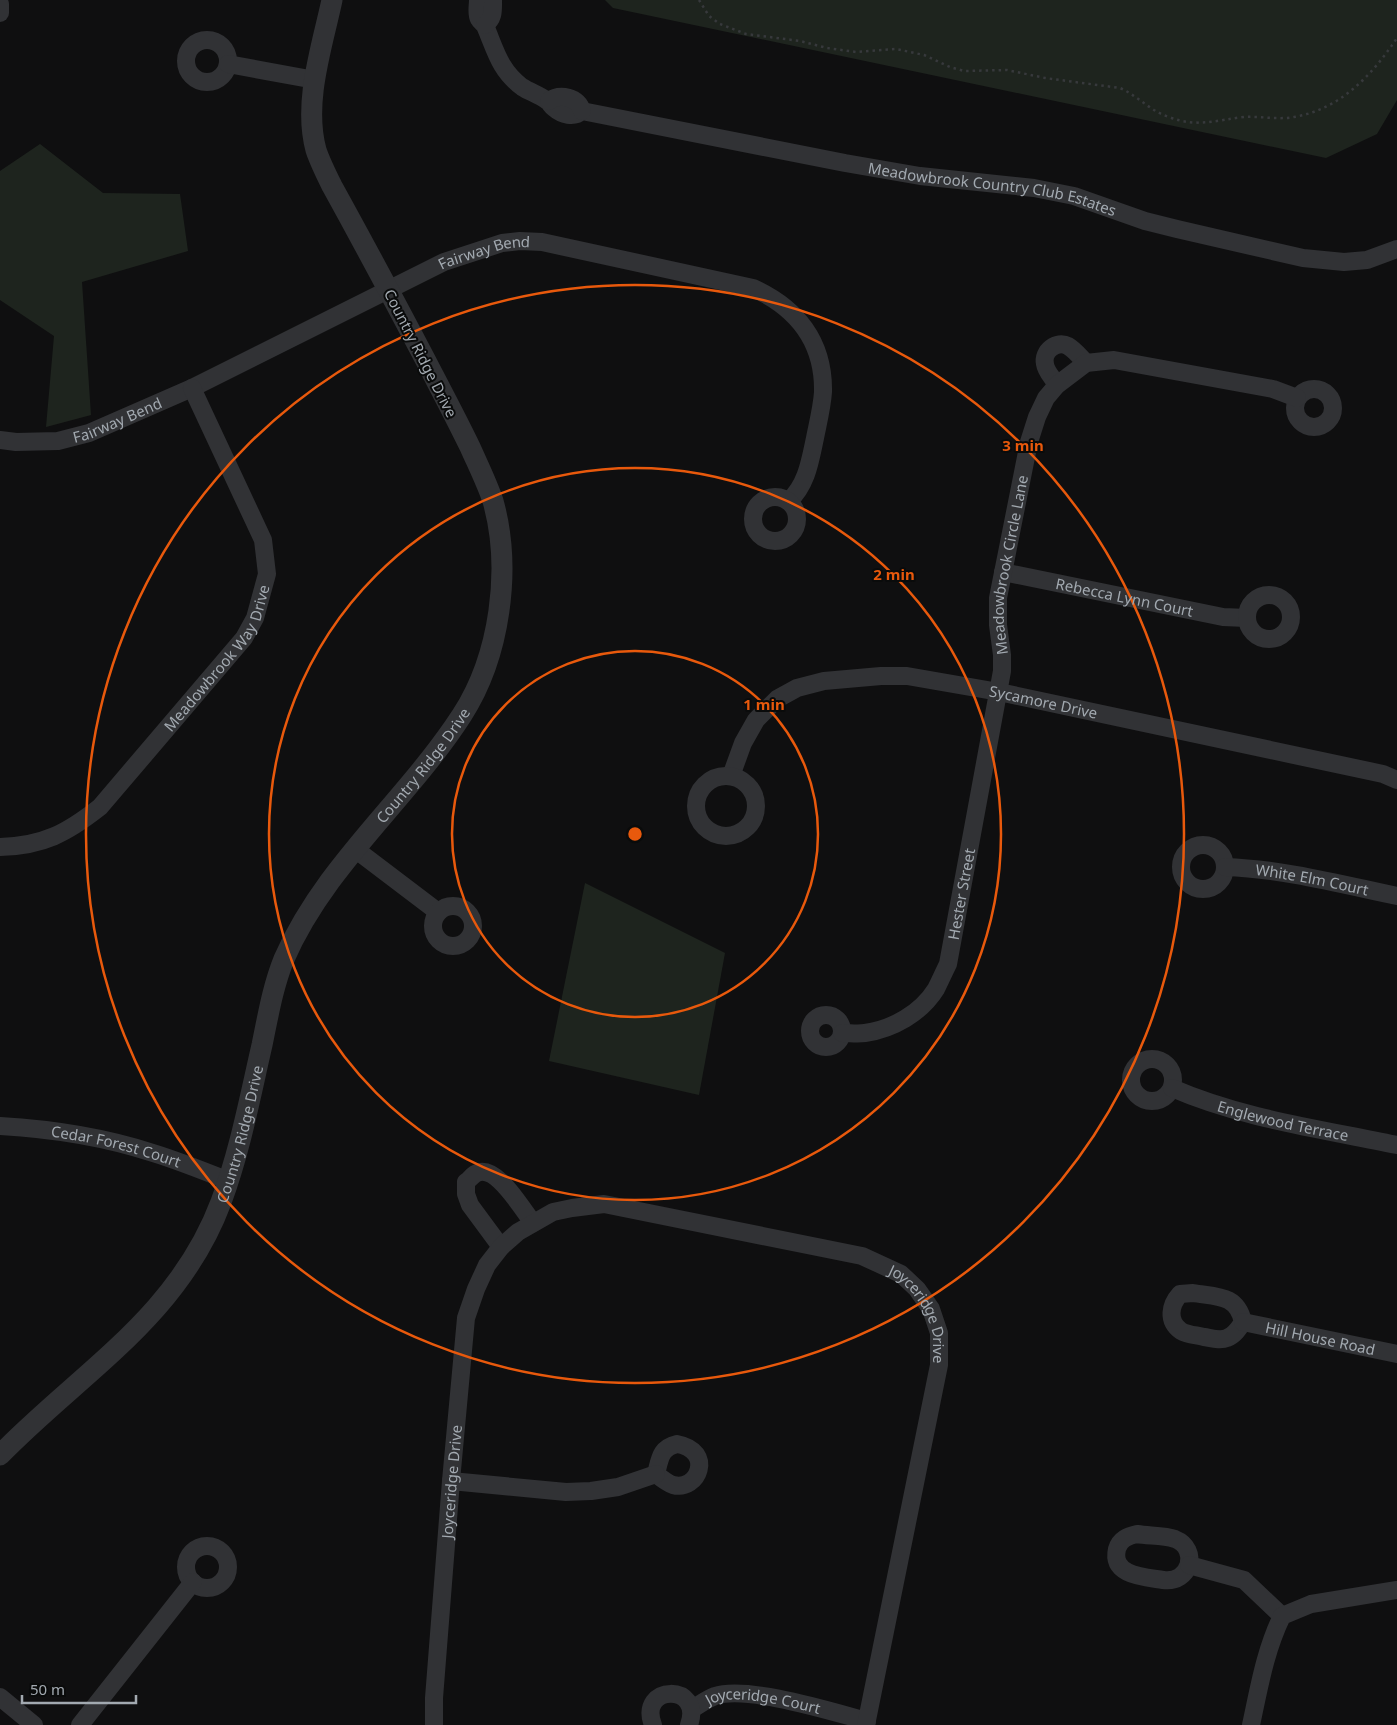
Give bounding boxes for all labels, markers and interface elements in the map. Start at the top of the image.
street label: Meadowbrook Country Club Estates [867,157,1119,220]
street label: Fairway Bend [434,231,530,273]
street label: Country Ridge Drive [380,285,462,421]
street label: Fairway Bend [70,393,165,447]
text: 3 min [1002,435,1044,455]
street label: Meadowbrook Circle Lane [988,473,1032,656]
text: 2 min [873,564,915,584]
street label: Rebecca Lynn Court [1054,573,1195,621]
street label: Meadowbrook Way Drive [159,582,274,735]
street label: Sycamore Drive [988,681,1099,723]
text: 1 min [743,694,785,714]
street label: Country Ridge Drive [371,704,474,827]
centre of rings [626,825,644,843]
street label: Hester Street [943,846,979,941]
street label: White Elm Court [1254,859,1371,900]
street label: Country Ridge Drive [212,1063,267,1206]
street label: Englewood Terrace [1215,1096,1350,1145]
street label: Cedar Forest Court [50,1121,184,1172]
street label: Joyceridge Drive [884,1259,950,1363]
street label: Hill House Road [1264,1317,1377,1359]
street label: Joyceridge Drive [436,1424,466,1541]
scale bar [22,1672,136,1704]
text: 50 m [30,1679,65,1699]
street label: Joyceridge Court [700,1683,823,1718]

